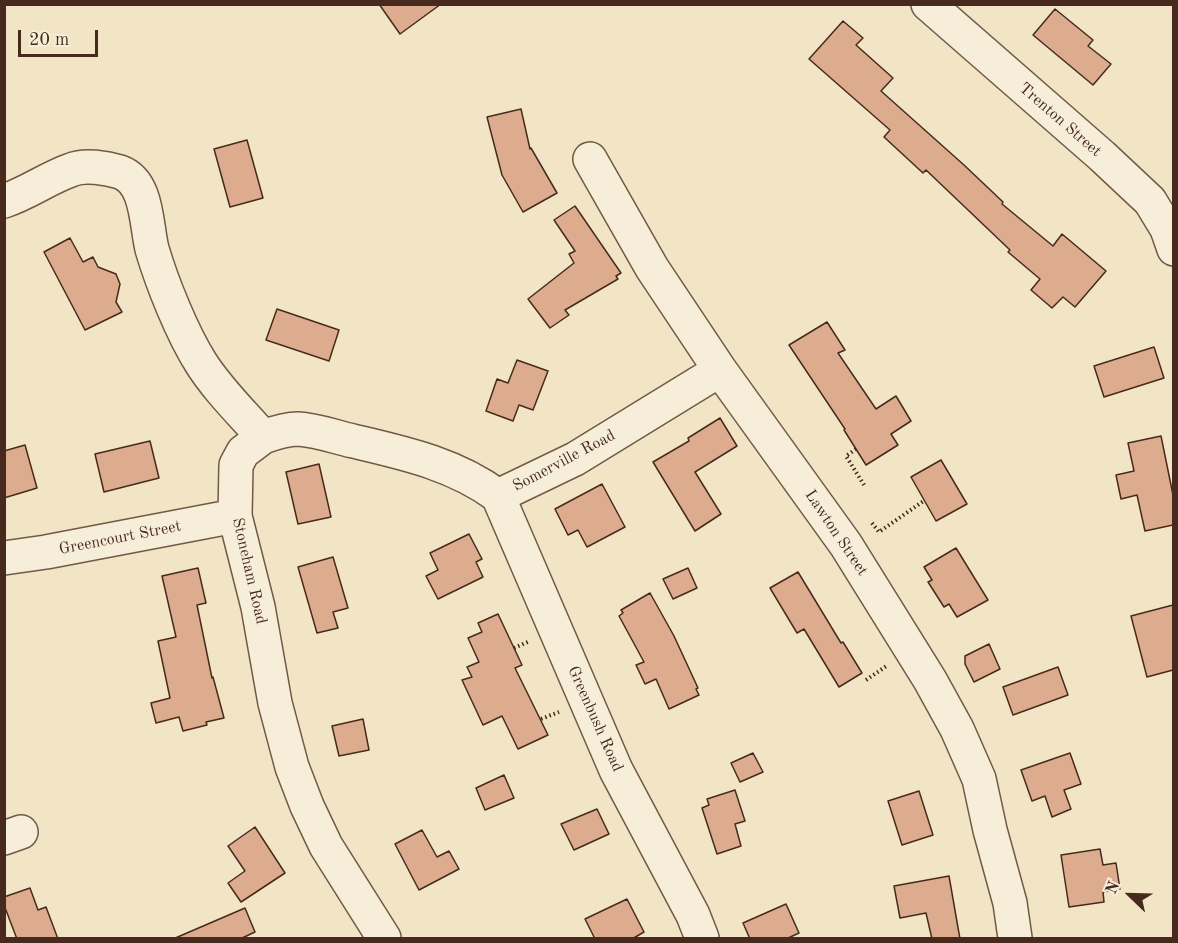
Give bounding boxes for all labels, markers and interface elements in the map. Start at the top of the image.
scale bar [21,18,100,56]
text: 20 m [29,31,69,49]
street label: Trenton Street [1015,79,1105,161]
street label: Somerville Road [509,426,619,496]
street label: Lawton Street [800,486,872,580]
street label: Stoneham Road [227,516,271,626]
street label: Greencourt Street [57,517,183,559]
street label: Greenbush Road [563,663,627,775]
north arrow [1100,865,1160,925]
text: N [1104,879,1123,897]

